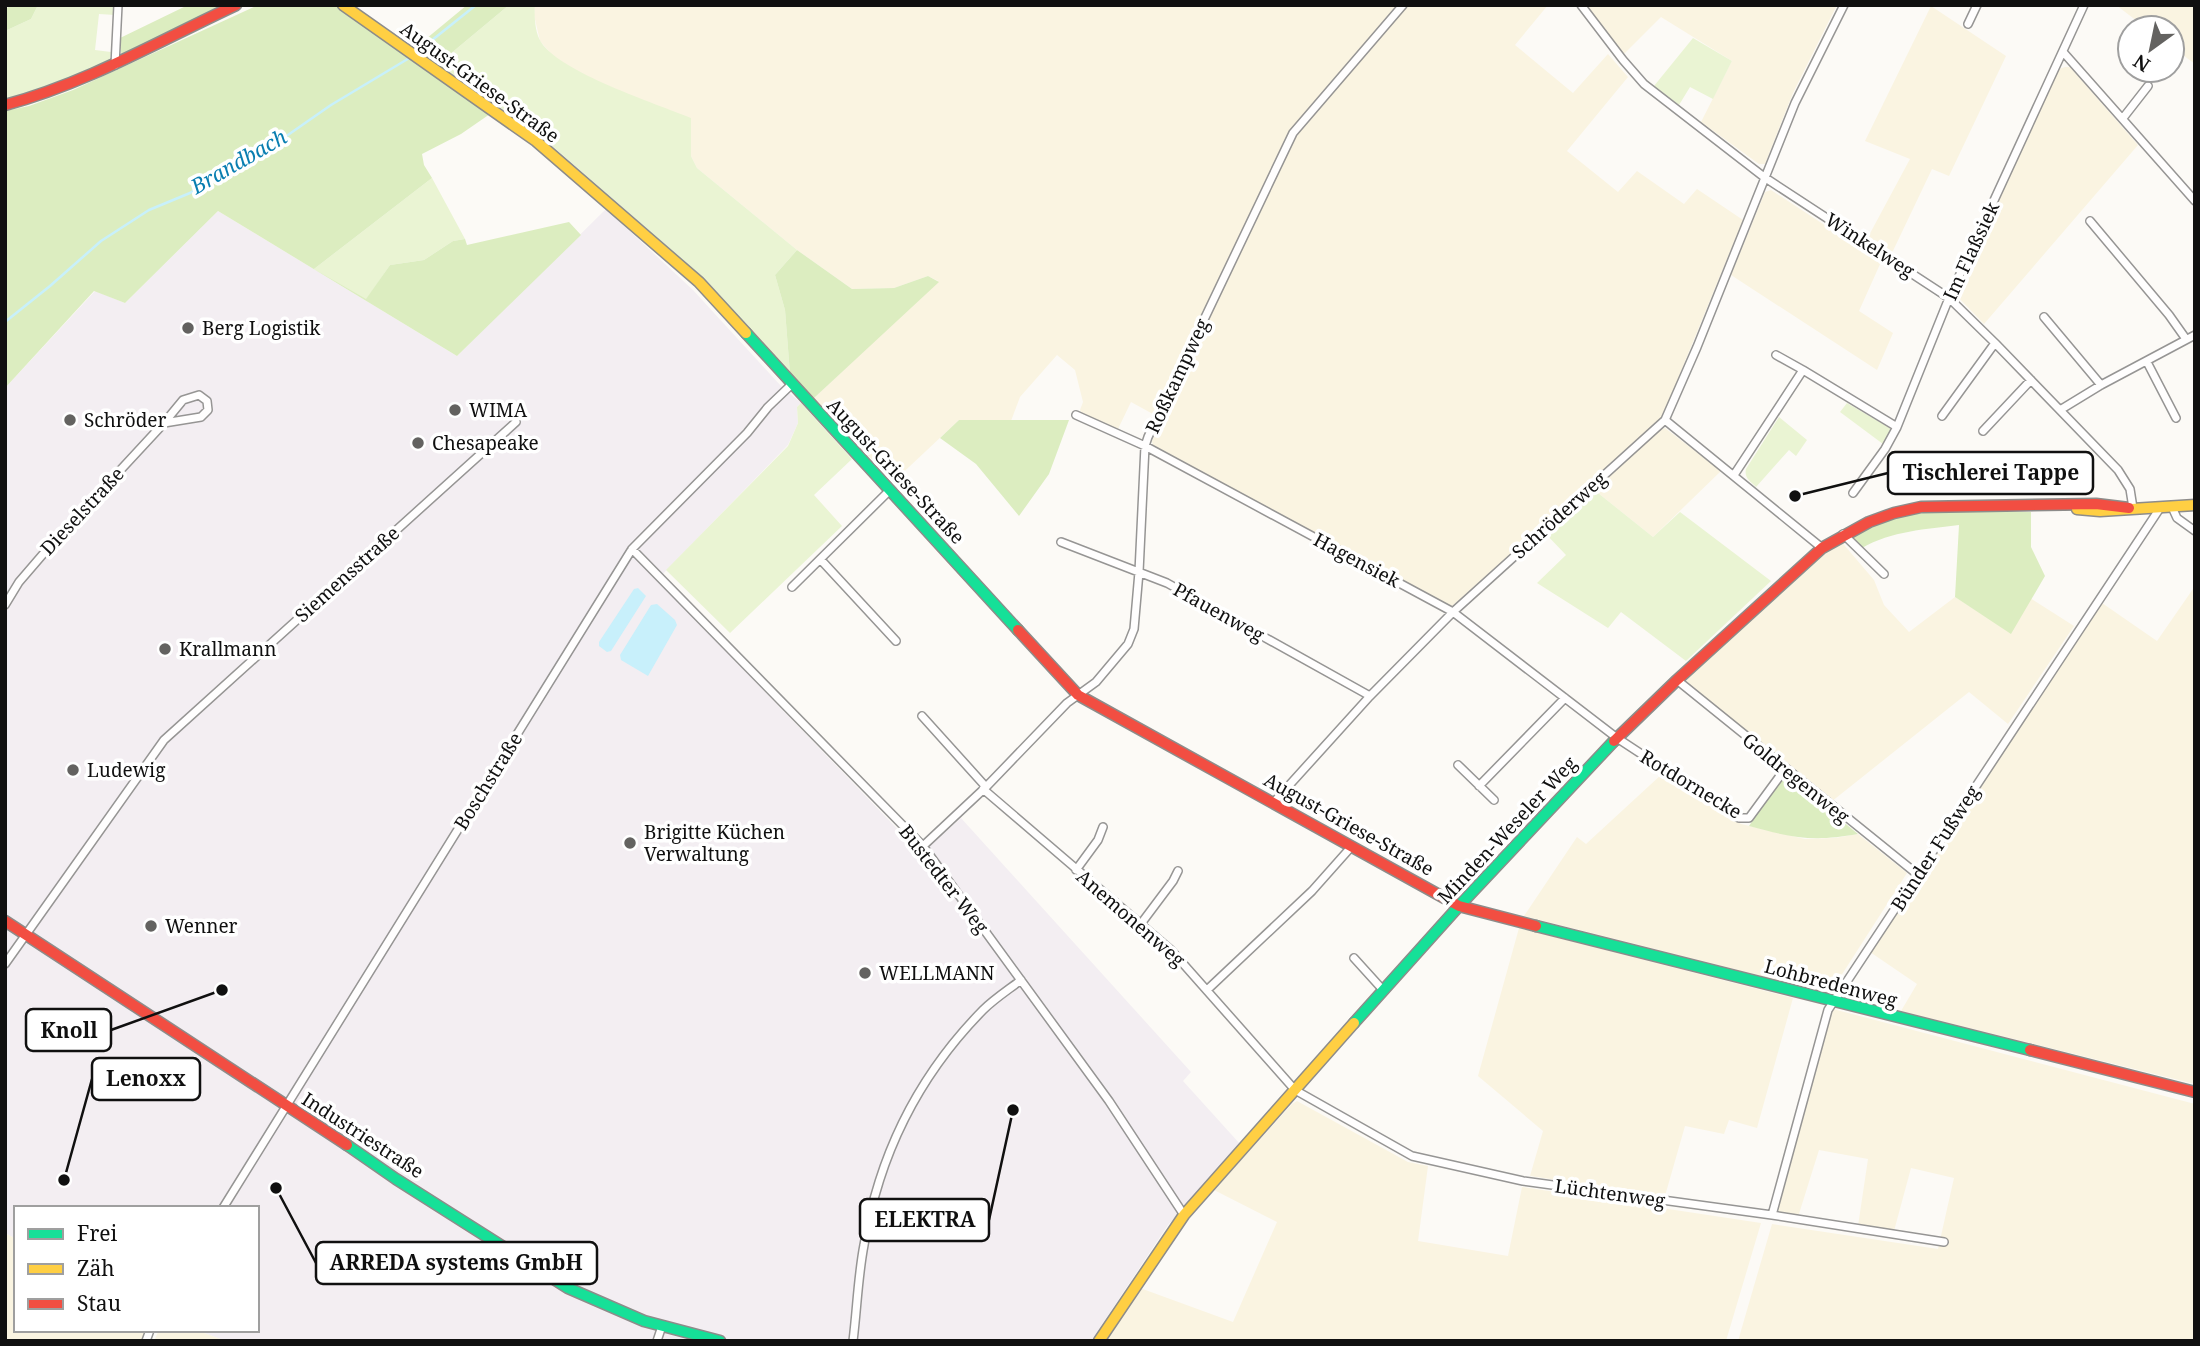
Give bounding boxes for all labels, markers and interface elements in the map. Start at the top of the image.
north arrow [2116,14,2186,84]
street label: August-Griese-Straße [395,15,565,149]
text: N [2128,48,2155,78]
water label: Brandbach [184,122,292,200]
street label: Im Flaßsiek [1937,197,2006,304]
street label: Winkelweg [1820,206,1920,284]
street label: Roßkampweg [1139,314,1215,438]
place label: Berg Logistik [202,315,321,341]
marker: Berg Logistik [180,320,196,336]
street label: August-Griese-Straße [821,392,971,550]
place label: WIMA [469,397,528,423]
marker: WIMA [447,402,463,418]
place label: Schröder [84,407,166,433]
marker: Schröder [62,412,78,428]
place label: Chesapeake [432,430,539,456]
marker: Chesapeake [410,435,426,451]
callout: Tischlerei Tappe [1888,452,2093,494]
text: Tischlerei Tappe [1903,458,2079,486]
street label: Dieselstraße [34,461,130,561]
street label: Schröderweg [1506,465,1612,565]
street label: Siemensstraße [289,520,405,628]
street label: Hagensiek [1309,526,1406,594]
street label: Pfauenweg [1169,576,1269,648]
place label: Krallmann [179,636,277,662]
marker: Krallmann [157,641,173,657]
street label: Boschstraße [448,727,528,835]
street label: Goldregenweg [1737,727,1855,829]
street label: Rotdornecke [1635,743,1747,825]
street label: Minden-Weseler Weg [1432,751,1582,909]
place label: Ludewig [87,757,165,783]
marker: Ludewig [65,762,81,778]
street label: August-Griese-Straße [1259,766,1439,882]
street label: Bünder Fußweg [1885,780,1985,916]
place label: Brigitte Küchen Verwaltung [644,819,785,867]
street label: Bustedter Weg [893,819,995,939]
marker: Brigitte Küchen Verwaltung [622,835,638,851]
street label: Anemonenweg [1071,864,1191,972]
place label: Wenner [165,913,238,939]
marker: Wenner [143,918,159,934]
street label: Lohbredenweg [1762,953,1900,1013]
place label: WELLMANN [879,960,995,986]
marker: WELLMANN [857,965,873,981]
callout: Knoll [26,1009,111,1051]
text: Knoll [40,1016,98,1044]
callout: Lenoxx [92,1058,200,1100]
text: Lenoxx [106,1064,186,1092]
street label: Industriestraße [297,1086,429,1184]
street label: Lüchtenweg [1553,1172,1667,1214]
callout: ELEKTRA [860,1199,989,1241]
text: ELEKTRA [874,1205,976,1233]
legend [14,1206,259,1332]
text: Frei [77,1219,118,1247]
callout: ARREDA systems GmbH [316,1242,597,1284]
text: ARREDA systems GmbH [329,1248,583,1276]
text: Zäh [77,1254,115,1282]
text: Stau [77,1289,121,1317]

